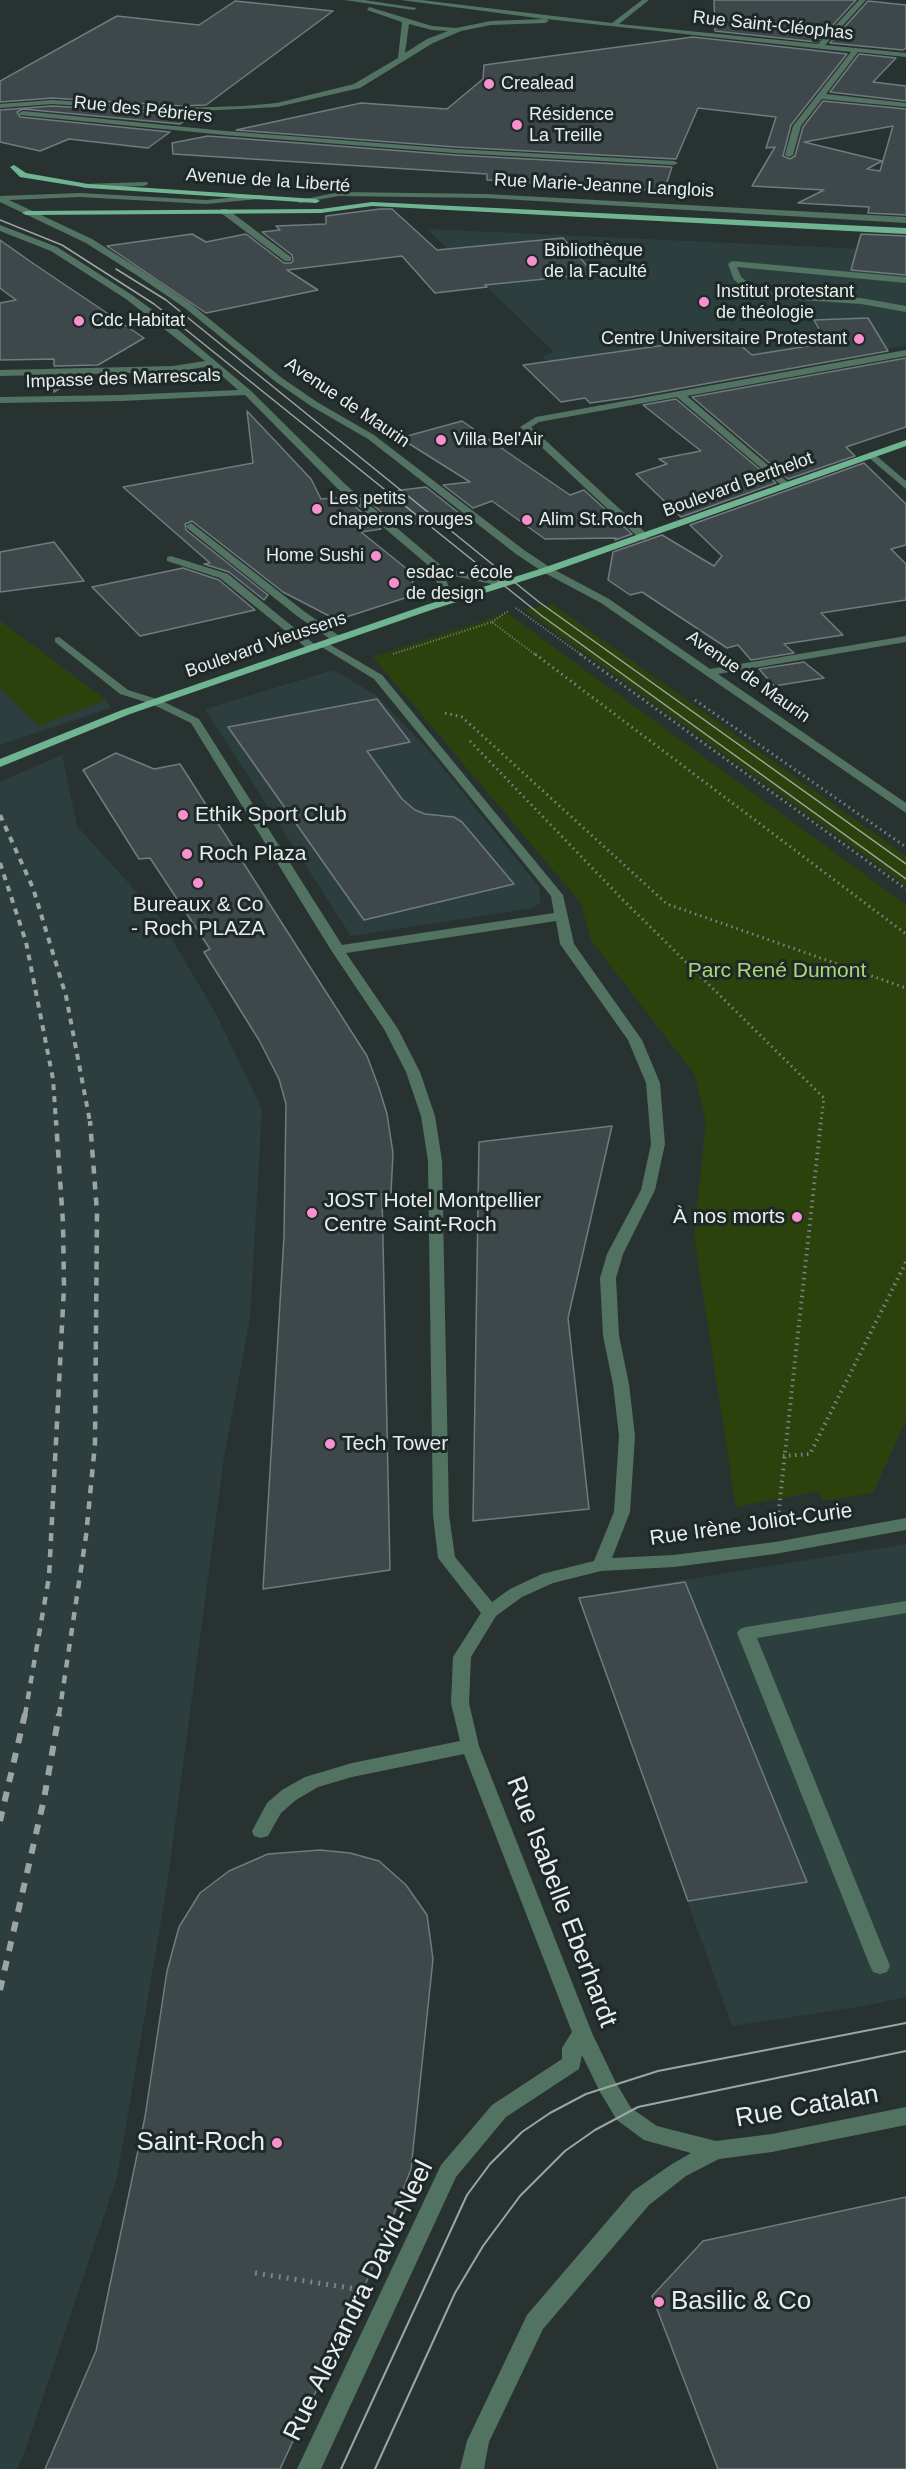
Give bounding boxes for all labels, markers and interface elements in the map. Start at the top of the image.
street label: Rue Saint-Cléophas [692,7,854,45]
place label: Crealead [501,73,574,95]
marker: Crealead [482,77,496,91]
street label: Rue des Pébriers [73,92,213,128]
place label: Résidence La Treille [529,104,614,146]
marker: Résidence La Treille [510,118,524,132]
street label: Avenue de la Liberté [185,164,351,198]
street label: Rue Marie-Jeanne Langlois [494,169,714,203]
place label: Bibliothèque de la Faculté [544,240,647,282]
marker: Bibliothèque de la Faculté [525,254,539,268]
place label: Institut protestant de théologie [716,281,854,324]
marker: Institut protestant de théologie [697,295,711,309]
place label: Cdc Habitat [91,310,185,332]
marker: Cdc Habitat [72,314,86,328]
place label: Centre Universitaire Protestant [601,328,847,350]
marker: Centre Universitaire Protestant [852,332,866,346]
street label: Avenue de Maurin [281,353,413,453]
street label: Impasse des Marrescals [25,365,221,393]
place label: Villa Bel'Air [453,429,543,451]
marker: Villa Bel'Air [434,433,448,447]
street label: Boulevard Berthelot [660,448,816,522]
place label: Les petits chaperons rouges [329,488,473,530]
marker: Les petits chaperons rouges [310,502,324,516]
place label: Alim St.Roch [539,509,643,531]
marker: Alim St.Roch [520,513,534,527]
place label: Home Sushi [266,545,364,567]
marker: Home Sushi [369,549,383,563]
place label: esdac - école de design [406,562,513,604]
marker: esdac - école de design [387,576,401,590]
street label: Boulevard Vieussens [183,607,349,683]
street label: Avenue de Maurin [682,626,814,728]
place label: Ethik Sport Club [195,802,347,828]
marker: Ethik Sport Club [176,808,190,822]
place label: Roch Plaza [199,841,306,867]
marker: Roch Plaza [180,847,194,861]
marker: Bureaux & Co - Roch PLAZA [191,876,205,890]
place label: Bureaux & Co - Roch PLAZA [131,892,265,942]
park label: Parc René Dumont [688,958,866,984]
place label: JOST Hotel Montpellier Centre Saint-Roch [324,1188,541,1238]
place label: À nos morts [673,1204,785,1230]
marker: JOST Hotel Montpellier Centre Saint-Roch [305,1206,319,1220]
marker: À nos morts [790,1210,804,1224]
place label: Tech Tower [342,1431,448,1457]
marker: Tech Tower [323,1437,337,1451]
street label: Rue Irène Joliot-Curie [648,1498,854,1552]
street label: Rue Isabelle Eberhardt [499,1772,623,2032]
street label: Rue Catalan [733,2079,881,2135]
place label: Saint-Roch [136,2127,265,2159]
marker: Saint-Roch [270,2136,284,2150]
street label: Rue Alexandra David-Neel [278,2156,440,2446]
place label: Basilic & Co [671,2286,811,2318]
marker: Basilic & Co [652,2295,666,2309]

